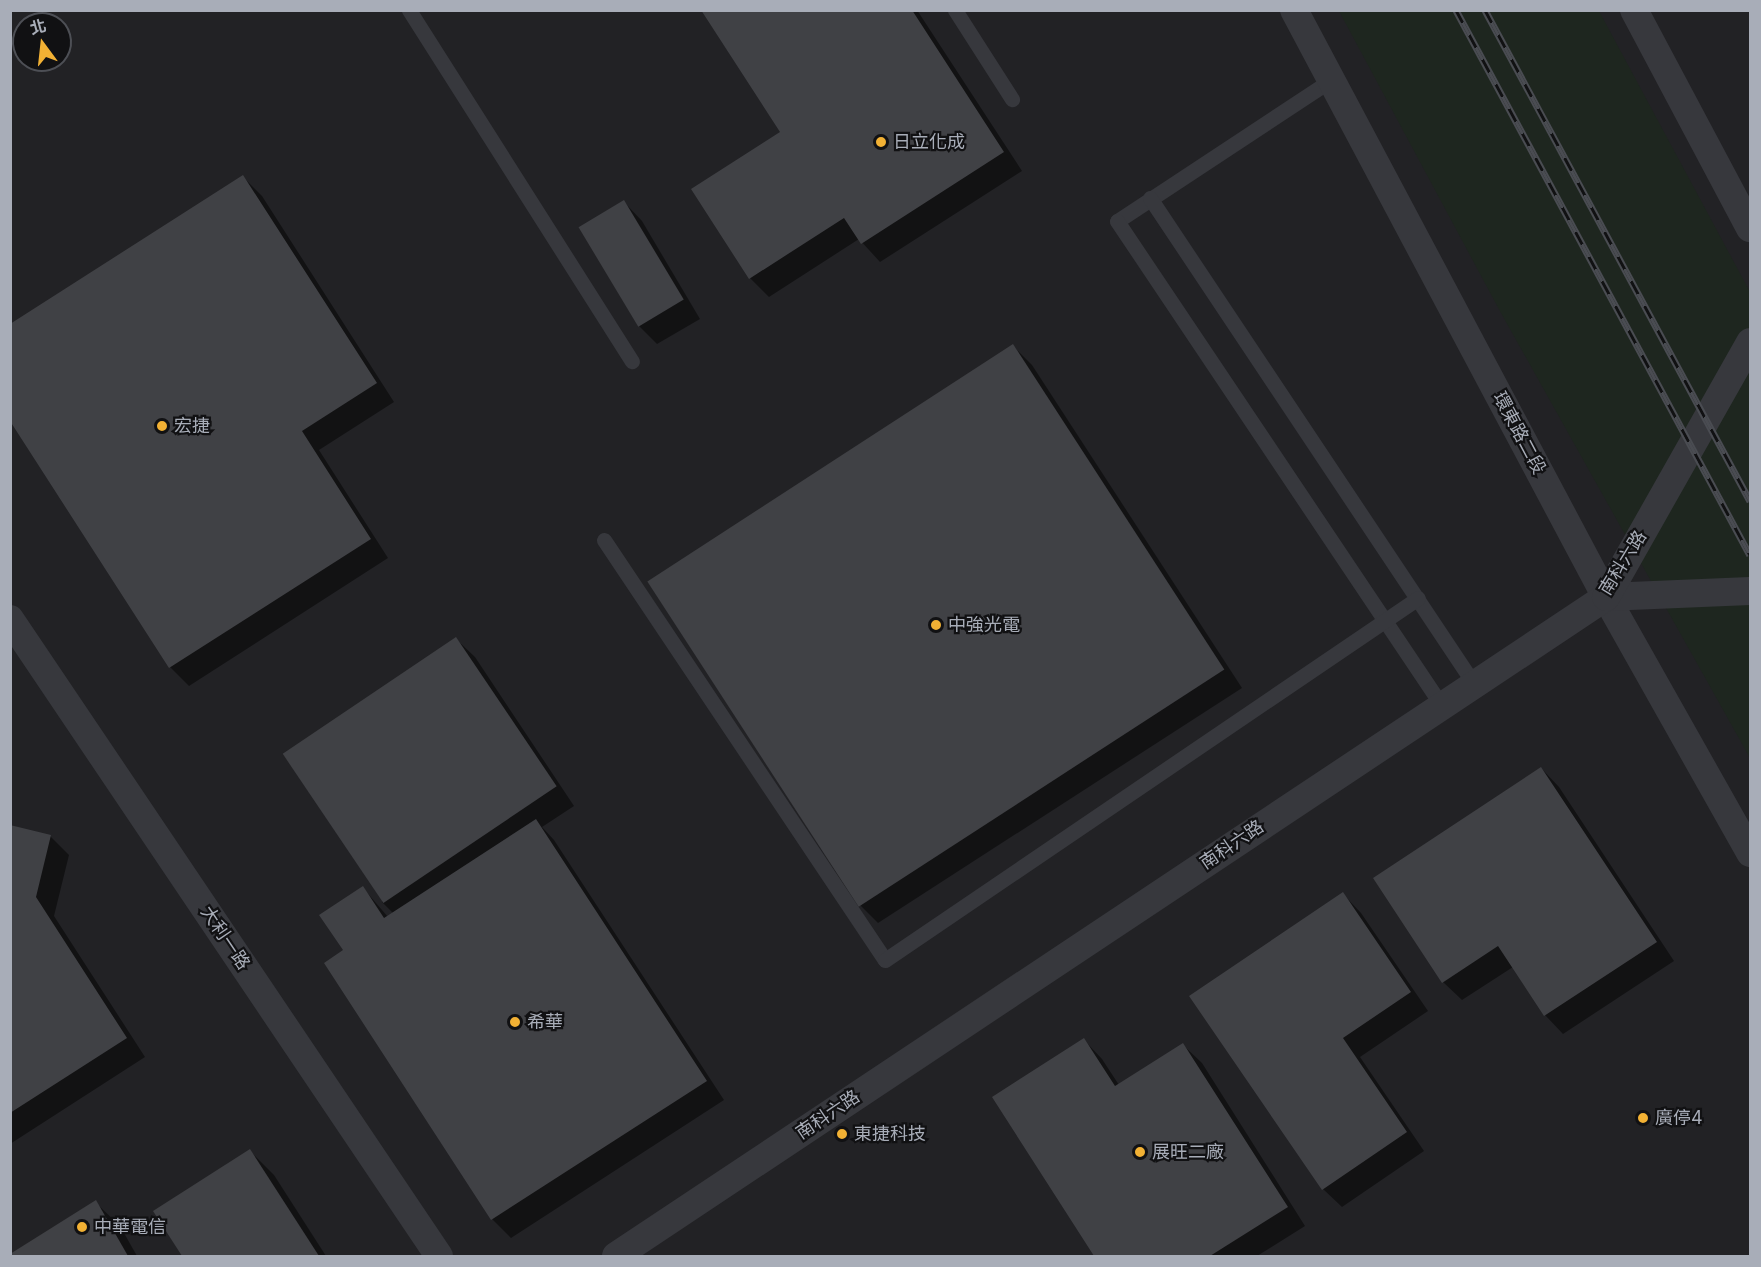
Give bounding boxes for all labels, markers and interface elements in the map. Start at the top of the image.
north arrow [12,12,72,72]
text: 北 [28,15,48,38]
place label: 日立化成 [893,131,965,153]
marker: 日立化成 [874,135,888,149]
street label: 環東路二段 [1488,388,1550,478]
place label: 宏捷 [174,415,210,437]
marker: 宏捷 [155,419,169,433]
street label: 南科六路 [1595,527,1651,599]
place label: 中強光電 [948,614,1020,636]
marker: 中強光電 [929,618,943,632]
street label: 南科六路 [1196,816,1268,874]
street label: 大利一路 [196,902,254,974]
place label: 希華 [527,1011,563,1033]
marker: 希華 [508,1015,522,1029]
street label: 南科六路 [792,1086,864,1144]
place label: 廣停4 [1655,1107,1703,1129]
marker: 廣停4 [1636,1111,1650,1125]
place label: 東捷科技 [854,1123,926,1145]
marker: 東捷科技 [835,1127,849,1141]
place label: 展旺二廠 [1152,1141,1224,1163]
marker: 展旺二廠 [1133,1145,1147,1159]
place label: 中華電信 [94,1216,166,1238]
marker: 中華電信 [75,1220,89,1234]

